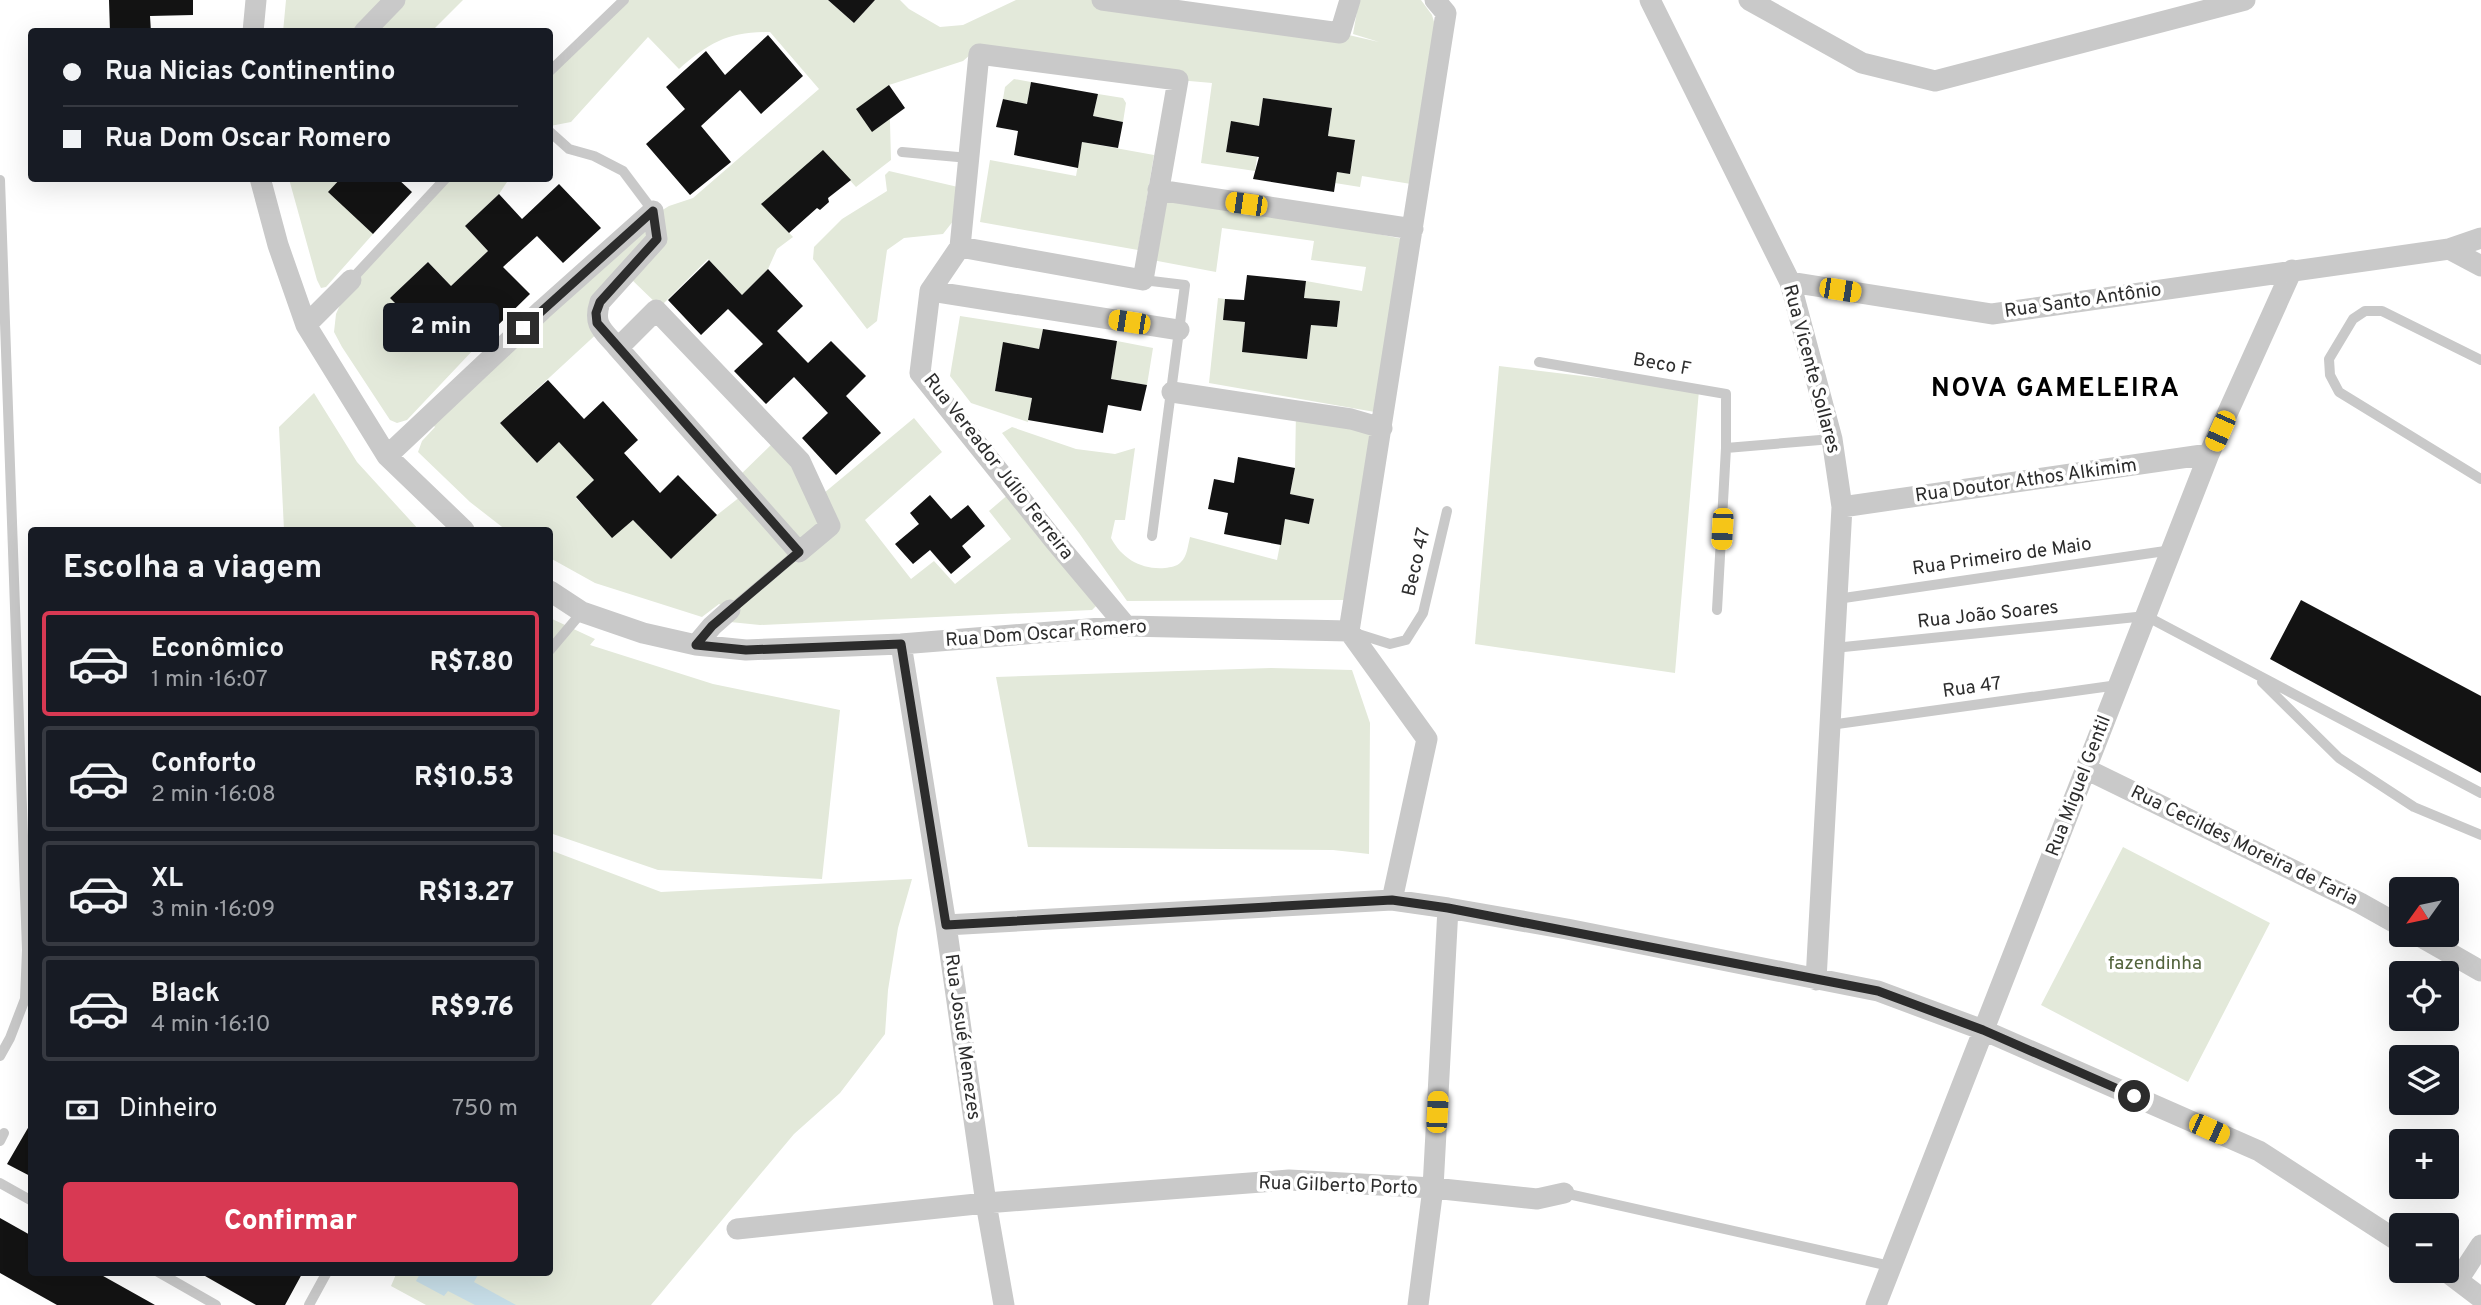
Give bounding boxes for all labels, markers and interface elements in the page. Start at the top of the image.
text: Rua Nicias Continentino [105,56,396,89]
text: Rua Dom Oscar Romero [105,123,391,156]
car [1224,191,1269,217]
car [1818,276,1863,304]
street label: Rua Santo Antônio [2003,278,2163,324]
street label: Rua Vicente Sollares [1777,282,1845,456]
callout: 2 min [383,304,498,352]
car [1107,308,1152,336]
route end [507,312,539,344]
text: 2 min [411,313,471,342]
street label: Beco F [1631,348,1693,382]
street label: Rua Vereador Júlio Ferreira [918,369,1078,565]
district label: NOVA GAMELEIRA [1931,373,2181,406]
car [2202,408,2239,454]
street label: Rua Doutor Athos Alkimim [1914,454,2138,508]
car [1711,507,1734,551]
street label: Beco 47 [1397,525,1437,599]
street label: Rua Primeiro de Maio [1911,533,2093,581]
text: Escolha a viagem [63,549,322,589]
street label: Rua João Soares [1916,596,2060,634]
street label: Rua Dom Oscar Romero [944,615,1148,653]
icon: car [67,632,130,695]
text: Econômico [151,633,284,666]
text: R$7.80 [430,647,514,680]
text: 1 min · 16:07 [151,666,268,695]
street label: Rua 47 [1941,672,2003,704]
street label: Rua Miguel Gentil [2041,712,2117,860]
icon: car [67,747,130,810]
text: Conforto [151,748,257,781]
text: R$10.53 [414,762,514,795]
street label: Rua Cecildes Moreira de Faria [2126,780,2362,912]
text: 2 min · 16:08 [151,781,276,810]
icon: car [67,862,130,925]
text: XL [151,863,183,896]
text: R$13.27 [418,877,514,910]
north arrow [2389,877,2459,947]
map controls [2389,877,2459,1283]
text: 3 min · 16:09 [151,896,275,925]
street label: Rua Josué Menezes [938,952,986,1122]
park label: fazendinha [2108,952,2202,976]
button: locate [2389,961,2459,1031]
icon: car [67,977,130,1040]
text: Black [151,978,220,1011]
text: R$9.76 [431,992,514,1025]
text: 4 min · 16:10 [151,1011,271,1040]
button: layers [2389,1045,2459,1115]
route start [2118,1080,2150,1112]
car [1426,1090,1449,1134]
icon: cash [63,1091,101,1129]
text: Dinheiro [119,1093,218,1126]
text: 750 m [452,1095,518,1124]
car [2186,1111,2233,1147]
button: + [2389,1129,2459,1199]
street label: Rua Gilberto Porto [1258,1171,1418,1201]
button: Confirmar [63,1182,518,1262]
button: − [2389,1213,2459,1283]

